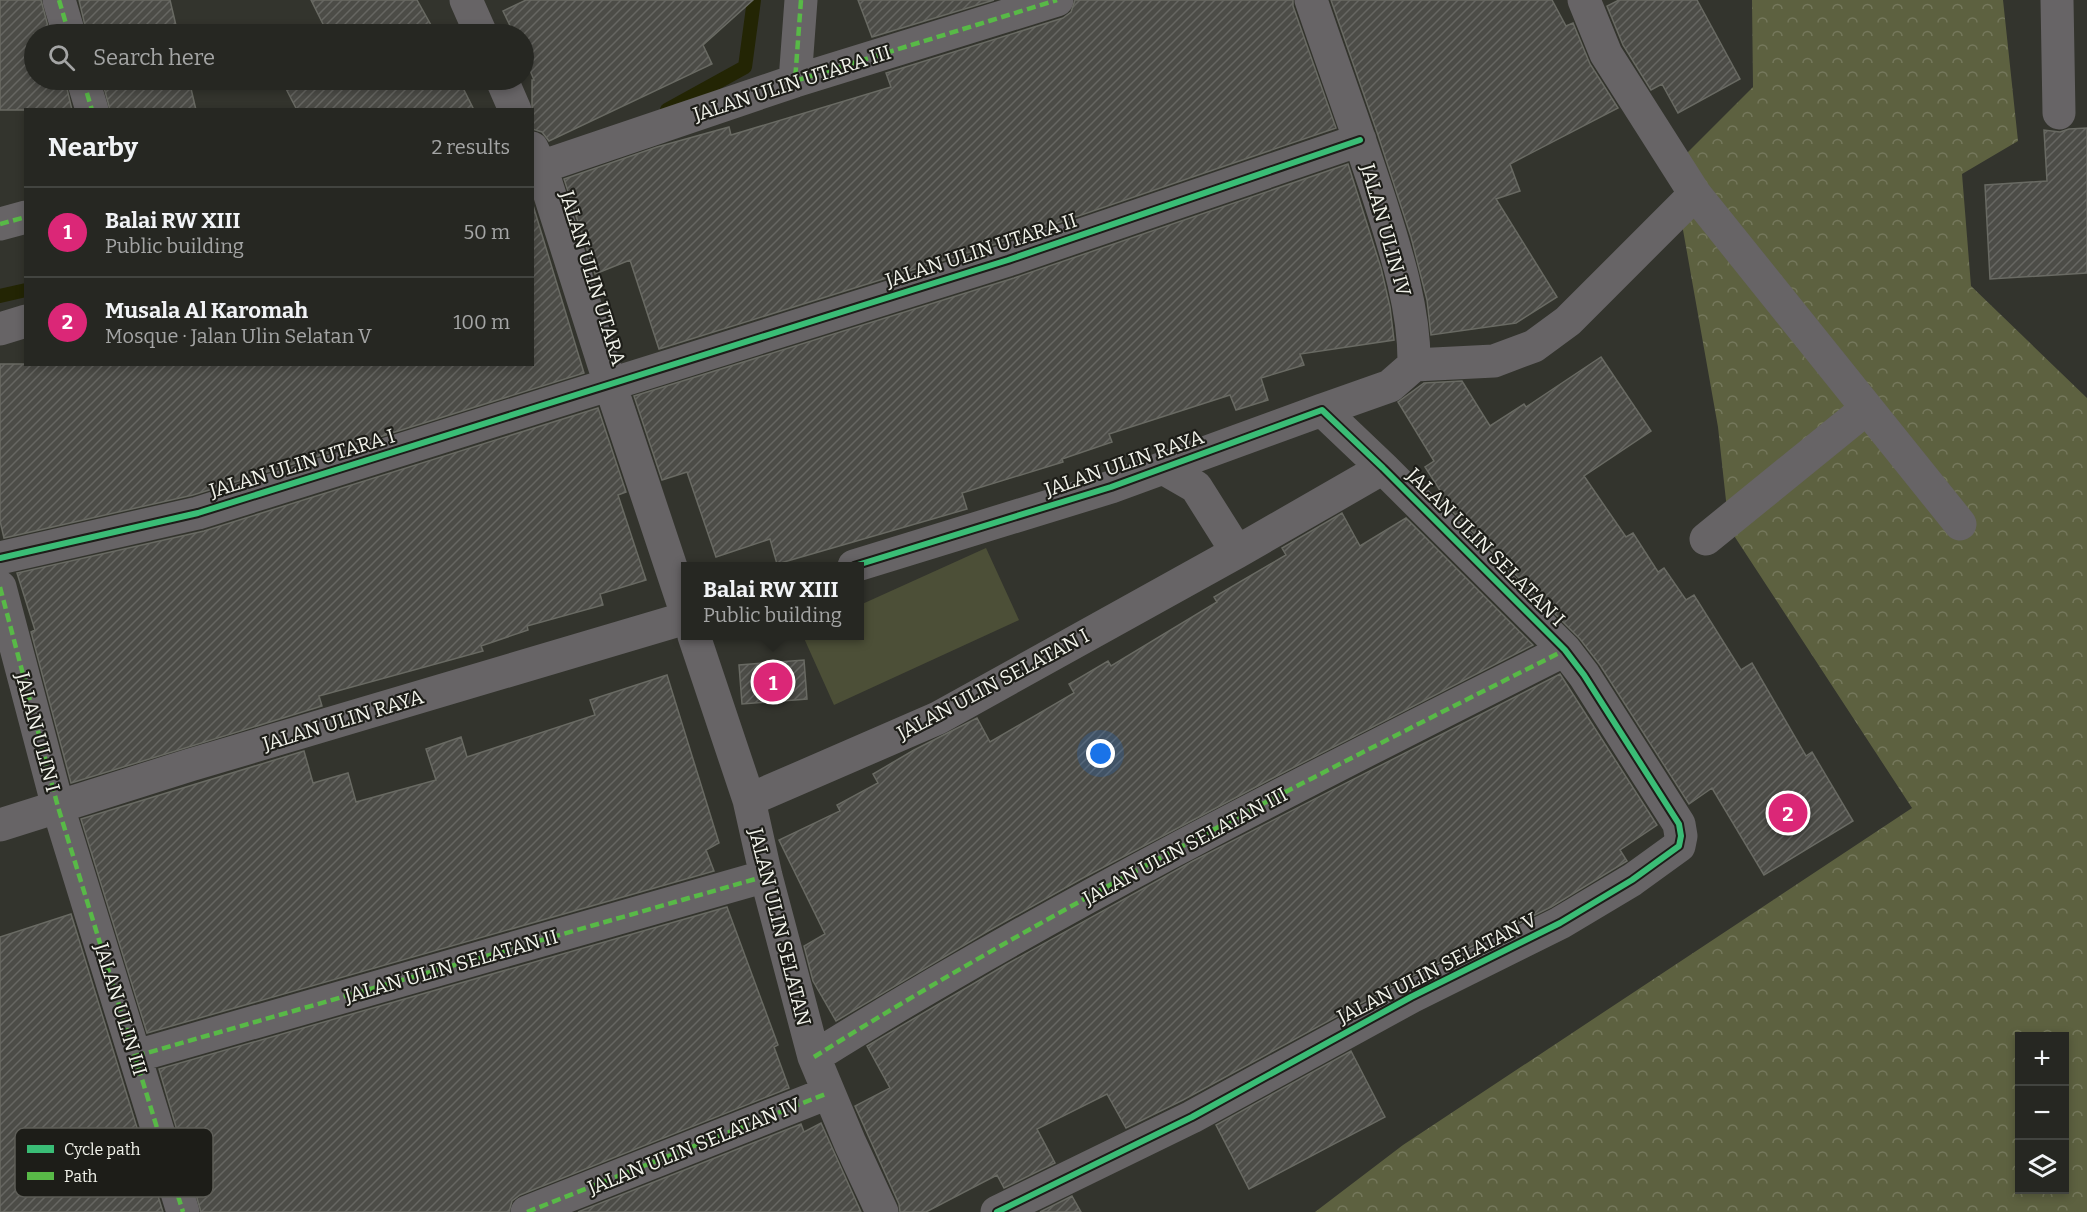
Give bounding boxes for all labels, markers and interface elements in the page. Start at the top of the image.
search box [24,24,534,90]
street label: JALAN ULIN UTARA III [689,40,894,127]
icon: search [45,41,78,74]
text: Search here [93,44,215,71]
text: Nearby [48,132,138,163]
text: 2 results [431,135,510,159]
street label: JALAN ULIN IV [1355,160,1416,299]
street label: JALAN ULIN UTARA [555,187,631,369]
text: Balai RW XIII [105,207,240,234]
street label: JALAN ULIN UTARA II [881,208,1080,293]
text: 1 [63,220,72,244]
text: 50 m [463,220,510,244]
text: Public building [105,234,244,258]
text: Musala Al Karomah [105,297,308,324]
text: 2 [62,310,73,334]
text: 100 m [453,310,510,334]
text: Mosque · Jalan Ulin Selatan V [105,324,372,348]
street label: JALAN ULIN UTARA I [205,423,398,503]
street label: JALAN ULIN RAYA [1040,424,1207,502]
street label: JALAN ULIN SELATAN I [1401,462,1570,631]
popup [681,562,864,640]
text: Balai RW XIII [703,576,838,603]
text: Public building [703,603,842,627]
street label: JALAN ULIN SELATAN I [892,623,1093,745]
pin: 1 [754,660,792,704]
street label: JALAN ULIN I [10,669,66,795]
street label: JALAN ULIN RAYA [259,684,427,756]
your location [1086,739,1115,768]
street label: JALAN ULIN SELATAN III [1078,782,1291,911]
pin: 2 [1768,790,1808,836]
street label: JALAN ULIN SELATAN [744,825,816,1029]
street label: JALAN ULIN SELATAN V [1332,907,1541,1029]
street label: JALAN ULIN SELATAN II [340,924,561,1008]
street label: JALAN ULIN III [89,939,153,1078]
map controls [2015,1032,2069,1194]
button: + [2015,1032,2069,1086]
button: − [2015,1086,2069,1140]
street label: JALAN ULIN SELATAN IV [583,1092,804,1200]
legend [15,1128,213,1197]
text: Cycle path [64,1140,140,1159]
button: layers [2015,1140,2069,1194]
text: Path [64,1167,98,1186]

